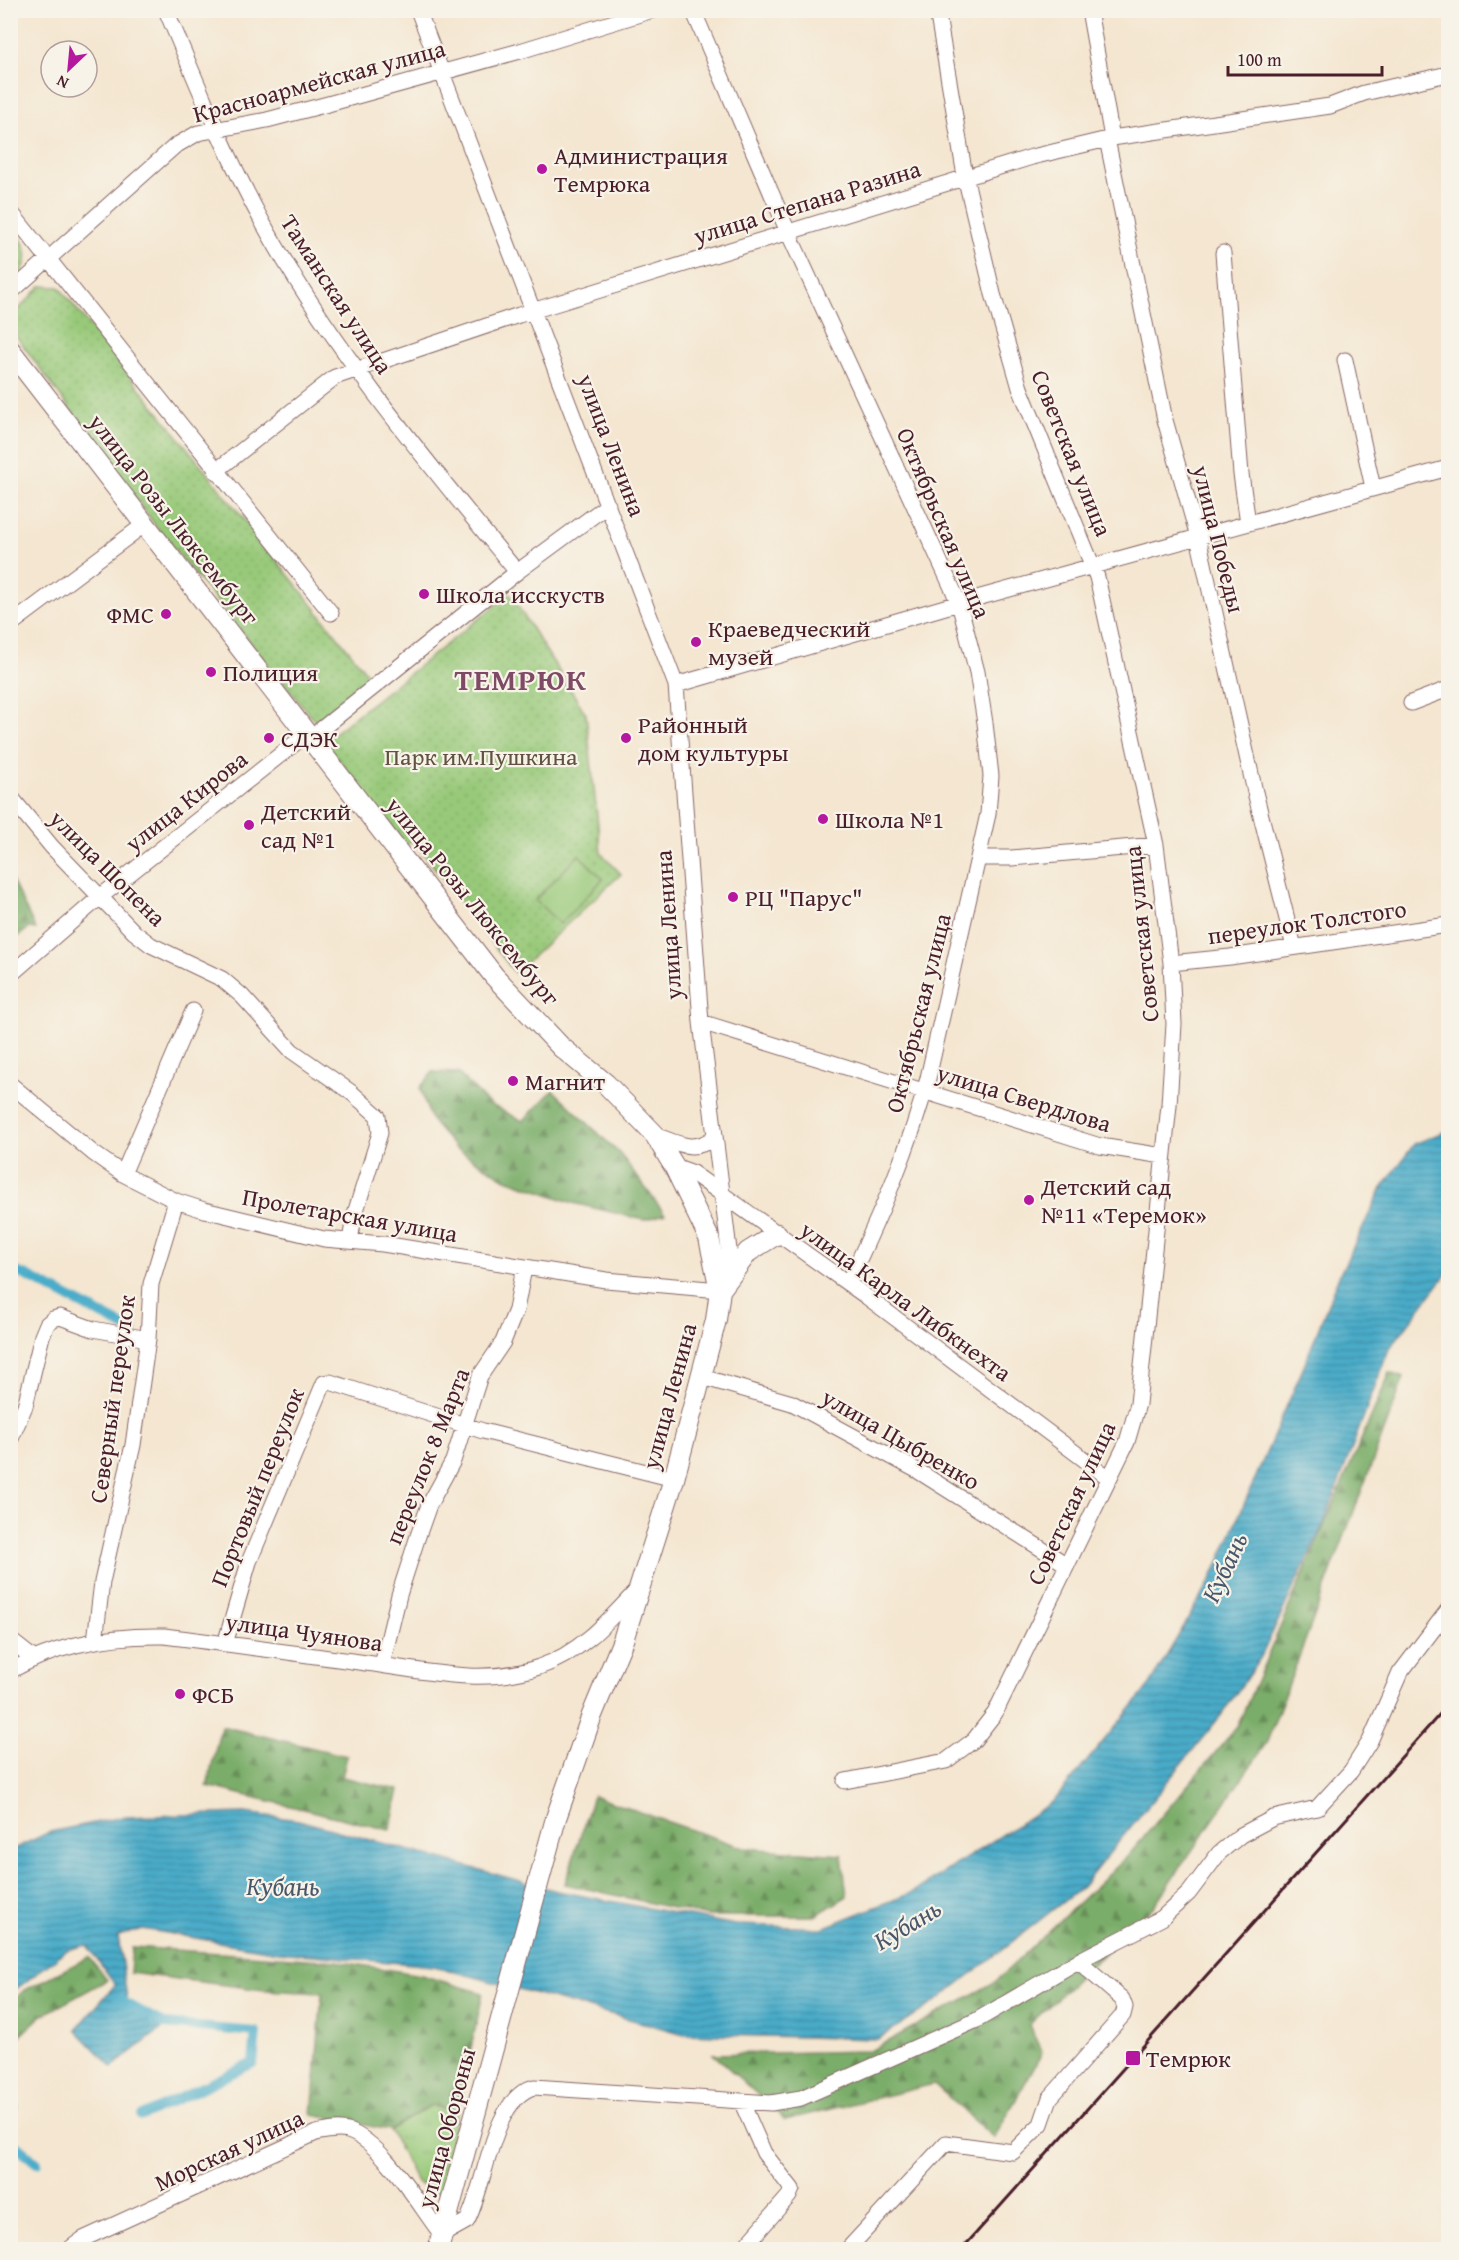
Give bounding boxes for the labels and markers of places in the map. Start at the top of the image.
place label: Администрация Темрюка [554,138,728,201]
marker: Администрация Темрюка [535,162,549,176]
place label: Школа исскуств [436,577,605,612]
marker: Школа исскуств [417,587,431,601]
place label: ФМС [107,597,154,632]
marker: ФМС [159,607,173,621]
place label: Краеведческий музей [708,611,870,674]
marker: Краеведческий музей [689,635,703,649]
place label: Полиция [223,655,318,690]
marker: Полиция [204,665,218,679]
place label: Районный дом культуры [638,707,789,770]
place label: СДЭК [281,721,338,756]
marker: СДЭК [262,731,276,745]
marker: Районный дом культуры [619,731,633,745]
place label: Детский сад №1 [260,794,351,857]
place label: Школа №1 [835,802,944,837]
marker: Школа №1 [816,812,830,826]
marker: Детский сад №1 [242,818,256,832]
place label: РЦ "Парус" [745,880,862,915]
marker: РЦ "Парус" [726,890,740,904]
place label: Магнит [525,1064,606,1099]
marker: Магнит [506,1074,520,1088]
place label: Детский сад №11 «Теремок» [1040,1169,1207,1232]
marker: Детский сад №11 «Теремок» [1022,1193,1036,1207]
place label: ФСБ [192,1677,234,1712]
marker: ФСБ [173,1687,187,1701]
place label: Темрюк [1146,2041,1231,2076]
marker: Темрюк [1124,2049,1142,2067]

